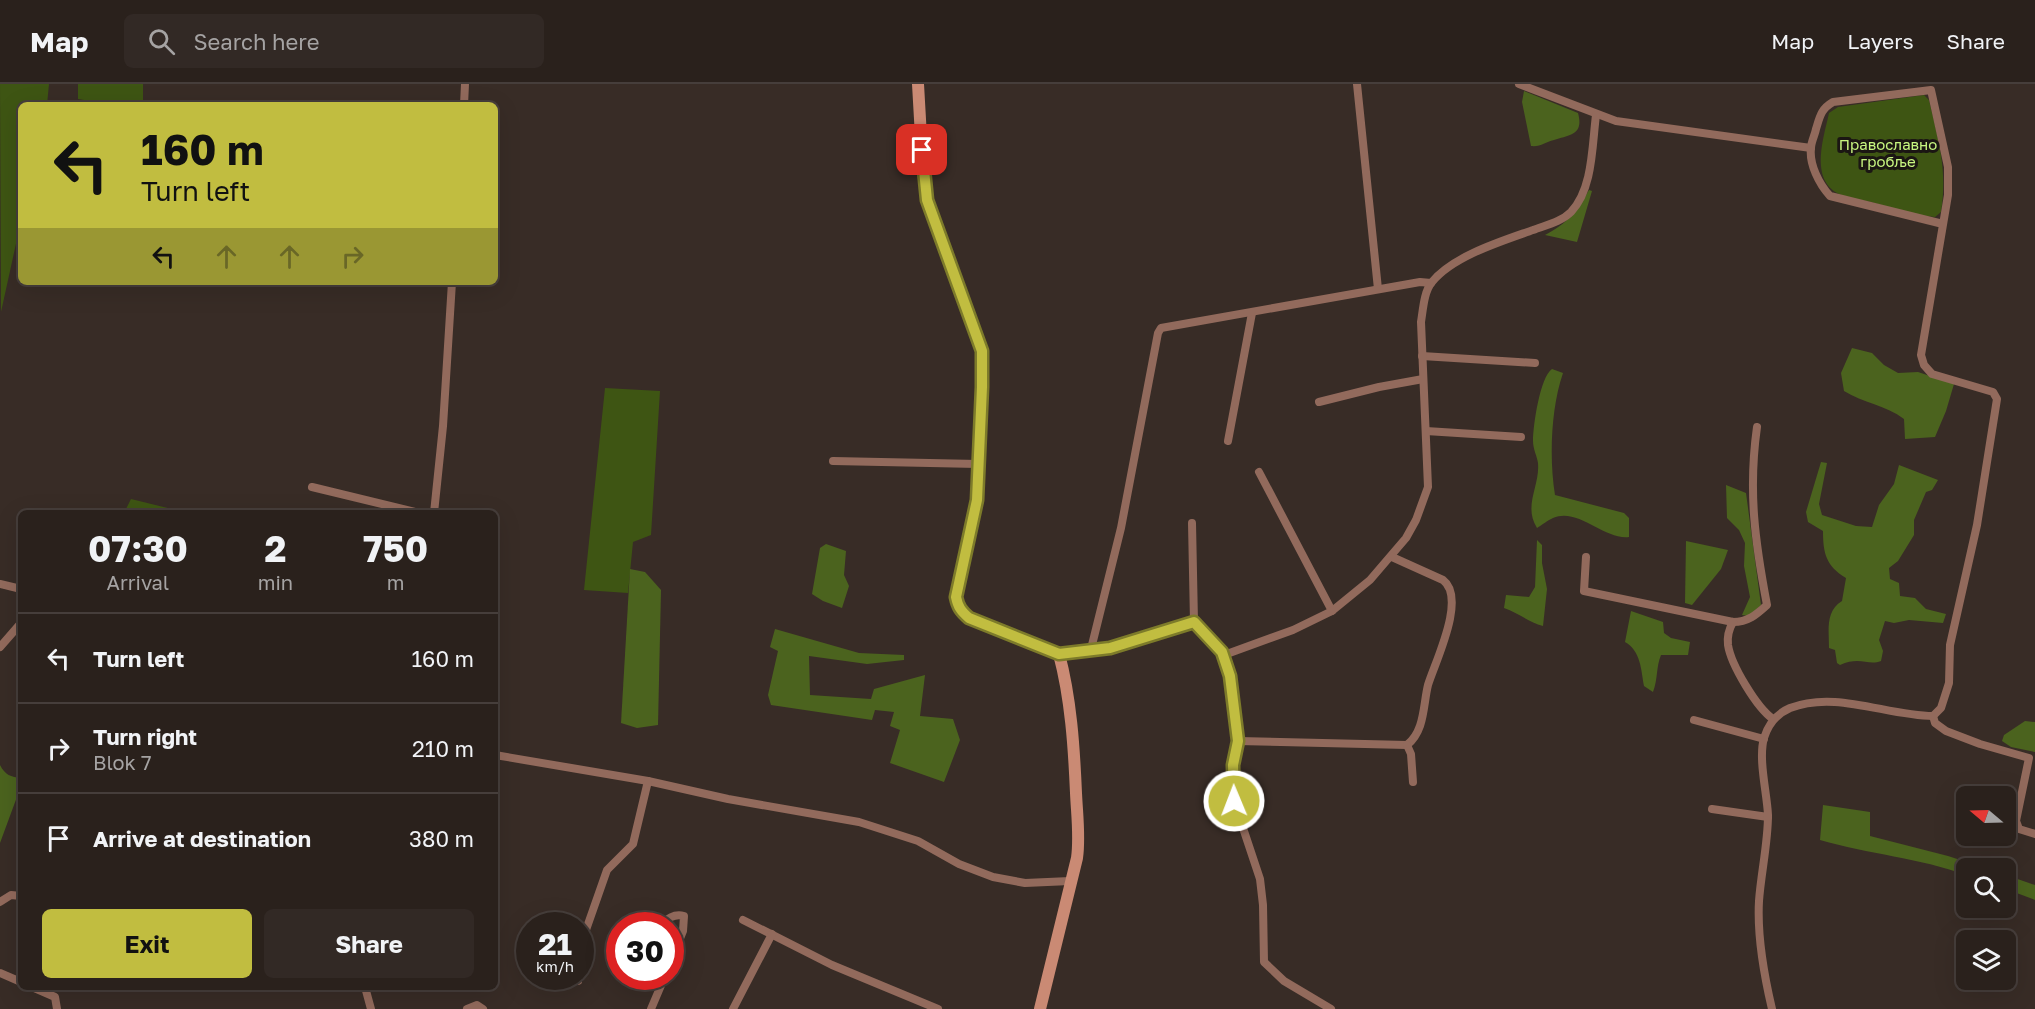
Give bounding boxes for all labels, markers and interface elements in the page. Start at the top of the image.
search box [124,14,544,68]
text: Map [30,25,88,58]
icon: search [145,25,178,58]
text: Search here [193,28,319,55]
text: Map [1771,28,1814,54]
text: Layers [1847,28,1914,54]
text: Share [1947,28,2005,54]
text: 160 m [141,124,264,174]
pin [896,124,947,175]
icon: left [42,126,120,204]
icon: arrive [905,133,938,166]
park label: Православно гробље [1839,135,1937,170]
text: Turn left [141,175,250,207]
icon: left [147,240,180,273]
icon: ahead [210,240,243,273]
icon: ahead [273,240,306,273]
icon: right [336,240,369,273]
text: 07:30 [88,527,188,570]
text: 2 [264,527,286,570]
text: 750 [363,527,428,570]
text: Arrival [107,570,169,594]
text: min [258,570,293,594]
text: m [387,570,404,594]
icon: left [42,642,75,675]
text: Turn left [93,645,184,672]
text: 160 m [411,645,474,672]
text: Turn right [93,723,197,750]
icon: right [42,732,75,765]
text: 210 m [412,735,474,762]
text: Blok 7 [93,750,152,774]
position arrow [1202,769,1266,833]
north arrow [1956,786,2016,846]
map controls [1956,786,2016,990]
icon: arrive [42,822,75,855]
text: Arrive at destination [93,825,311,852]
text: 380 m [409,825,474,852]
button: search [1956,858,2016,918]
button: Exit [42,909,252,978]
button: Share [264,909,474,978]
speed limit sign: 30 [606,912,684,990]
text: 21 [538,926,572,962]
button: layers [1956,930,2016,990]
text: km/h [536,957,574,975]

